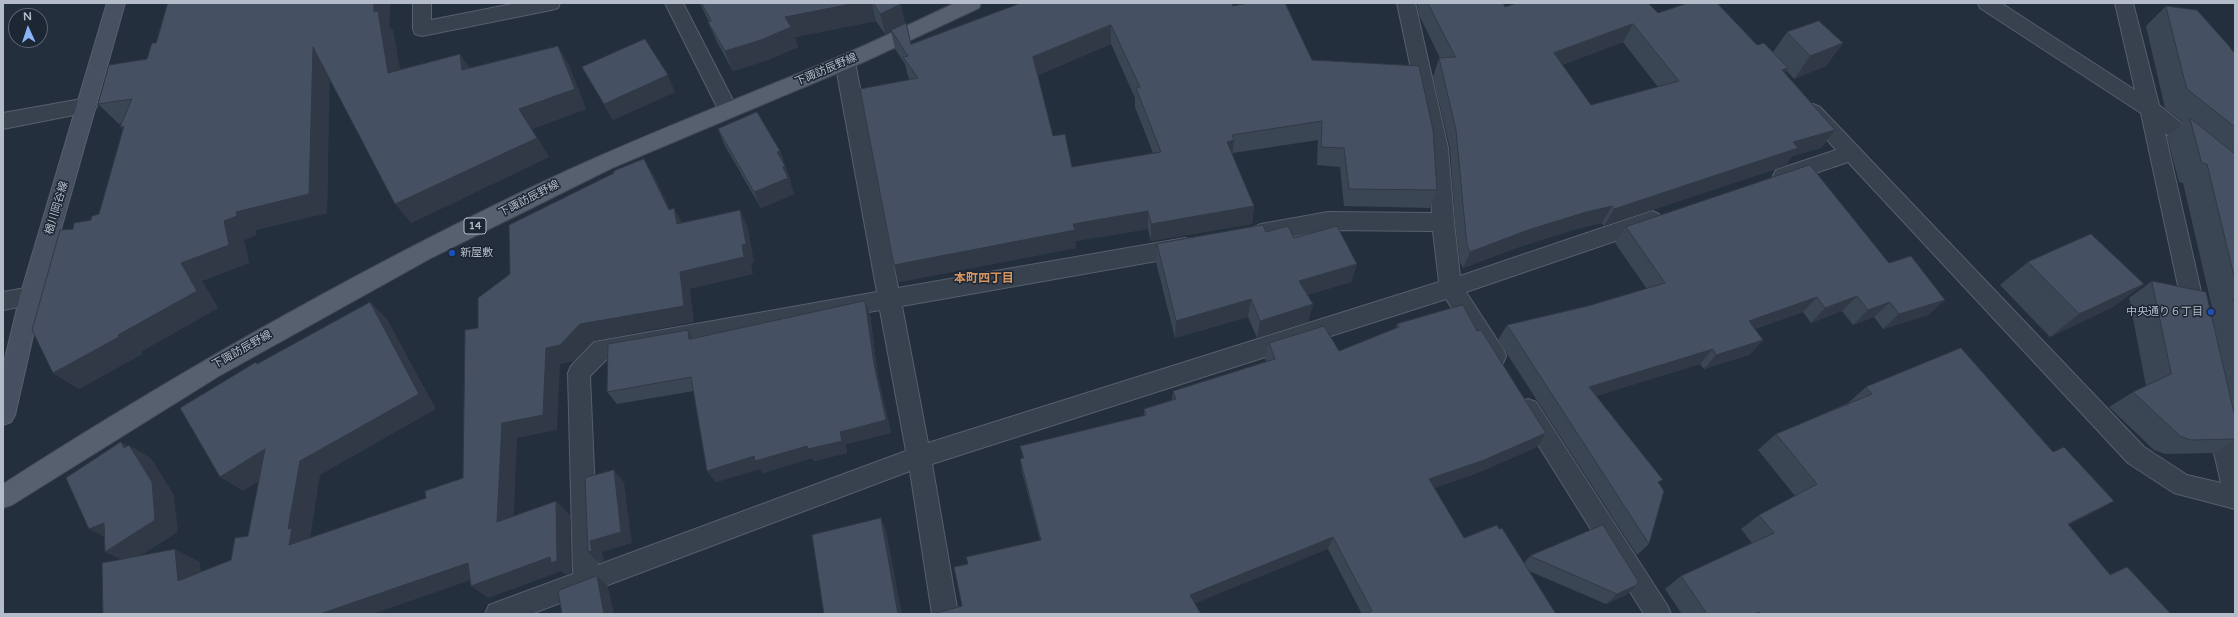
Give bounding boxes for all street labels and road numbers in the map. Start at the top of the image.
street label: 下諏訪辰野線 [793,51,859,89]
street label: 下諏訪辰野線 [497,178,561,220]
street label: 楢川岡谷線 [43,180,71,236]
road number: 14 [464,218,486,234]
street label: 下諏訪辰野線 [210,328,274,372]

